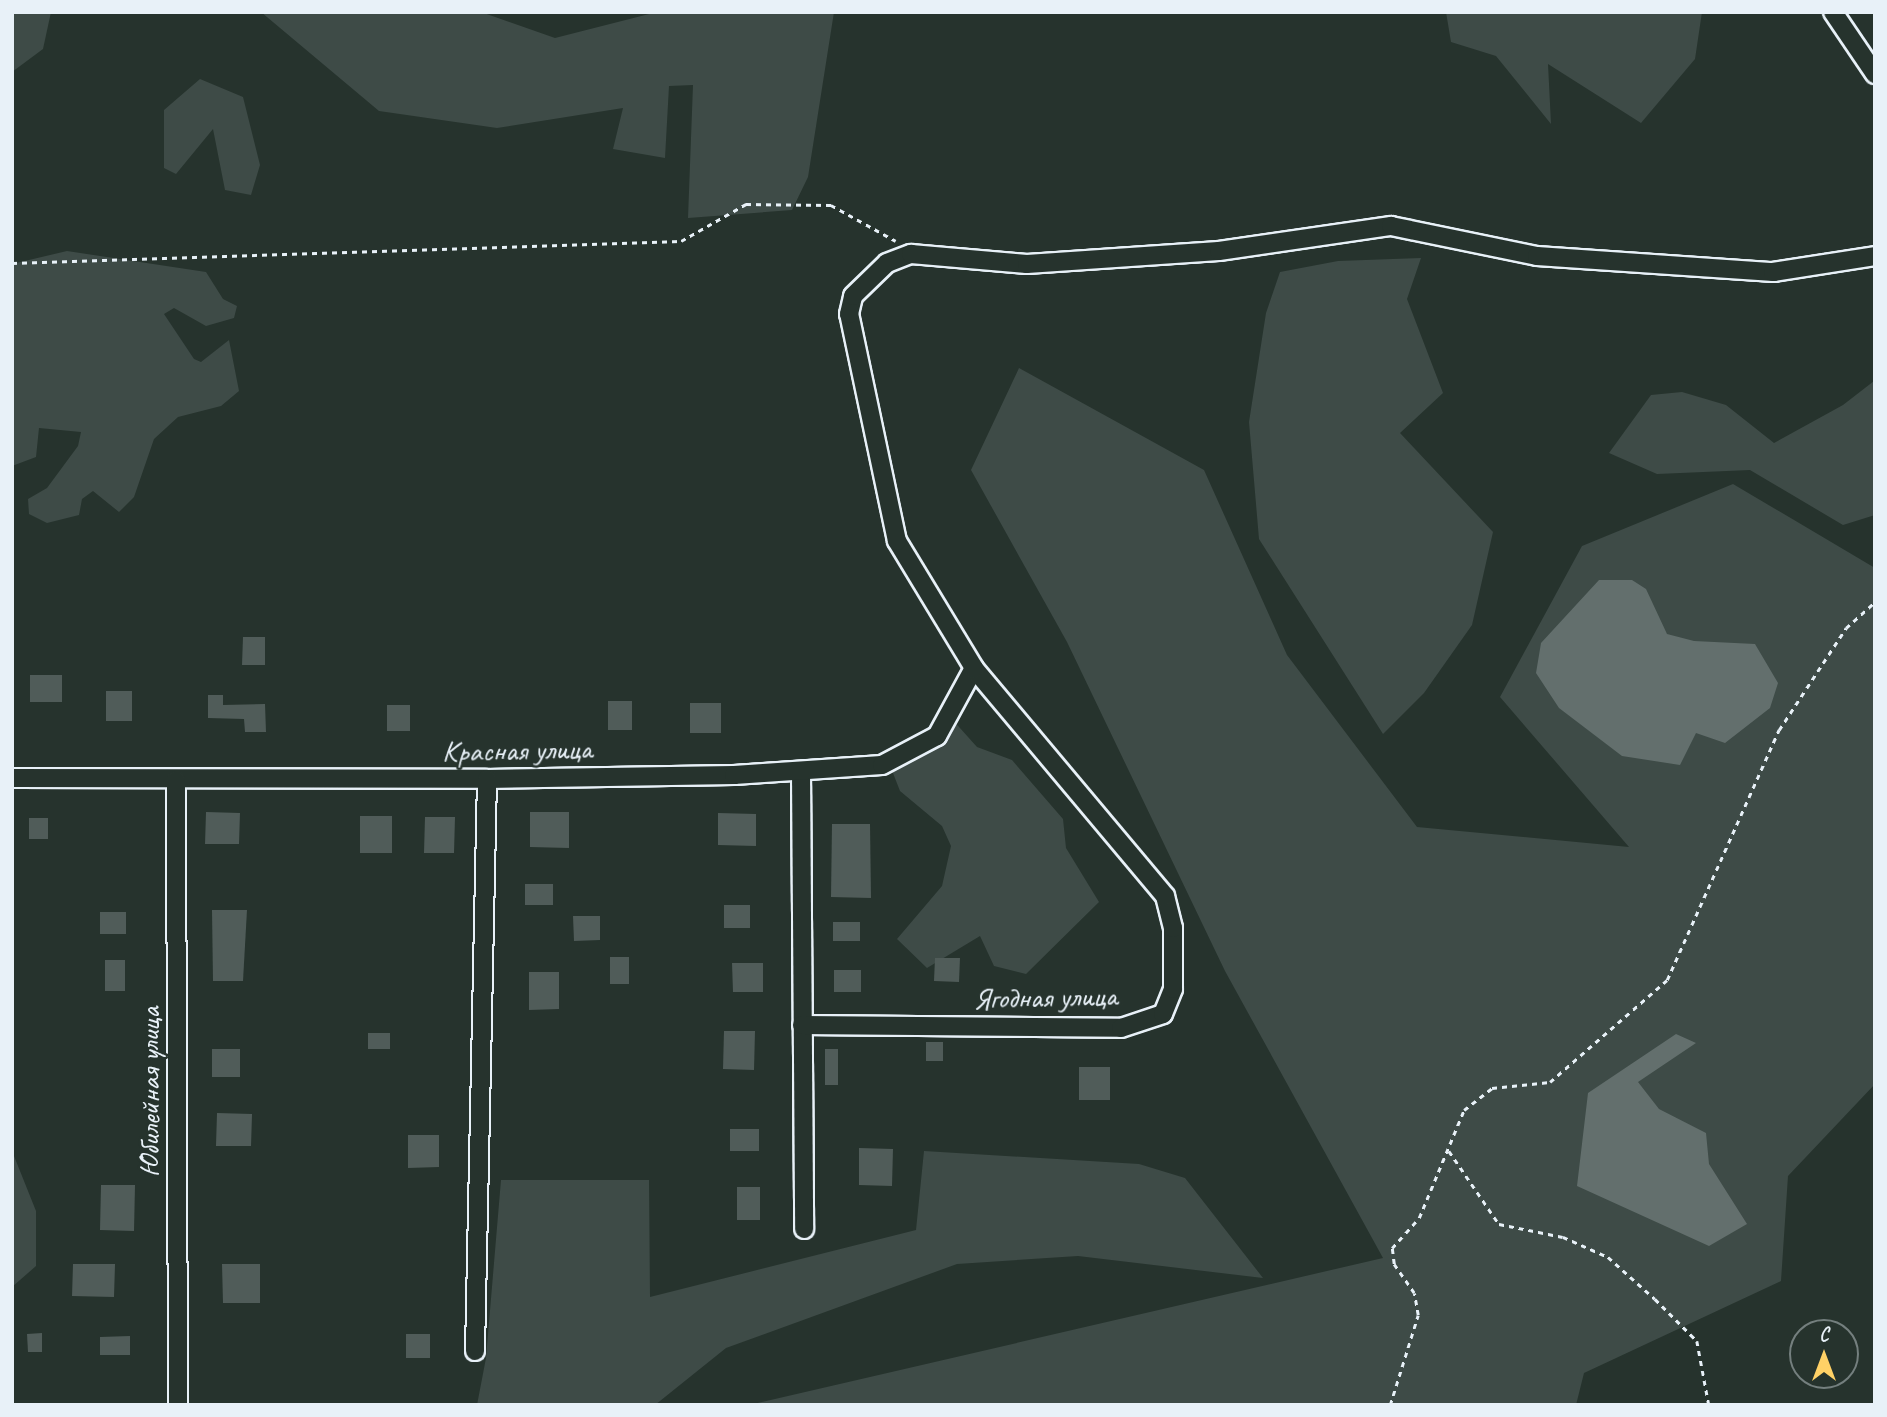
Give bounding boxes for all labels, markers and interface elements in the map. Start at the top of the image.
street label: Красная улица [442,731,592,769]
street label: Ягодная улица [973,978,1117,1016]
street label: Юбилейная улица [131,1005,167,1179]
north arrow [1789,1319,1859,1389]
text: С [1819,1323,1829,1347]

